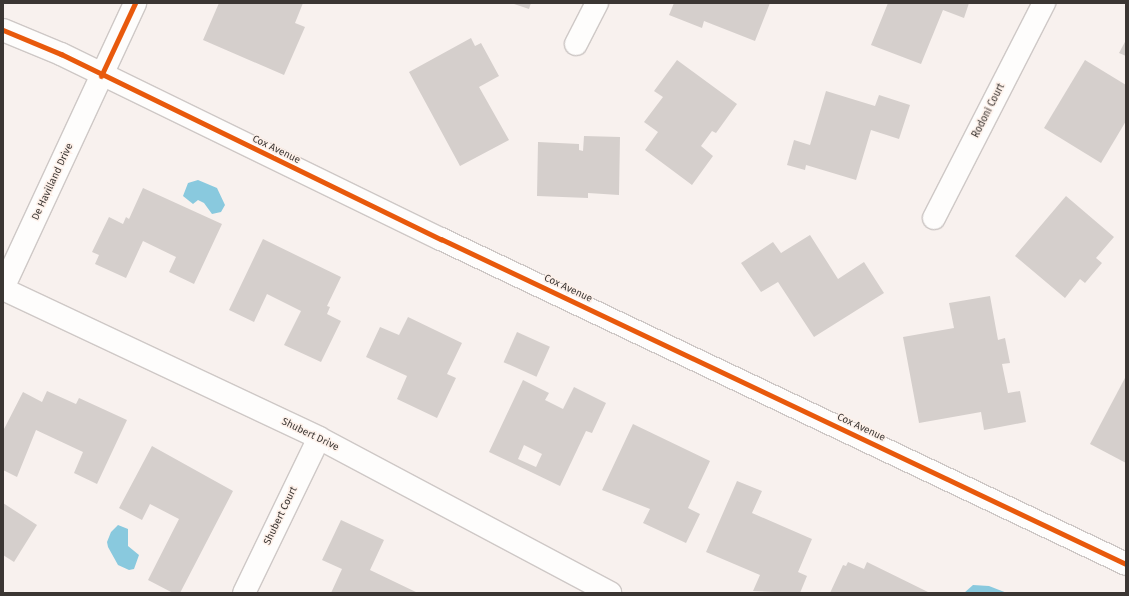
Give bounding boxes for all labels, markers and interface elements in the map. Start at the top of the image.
street label: Rodoni Court [970,82,1008,140]
street label: Cox Avenue [250,133,302,167]
street label: De Havilland Drive [30,142,76,222]
street label: Cox Avenue [542,273,594,305]
street label: Cox Avenue [835,412,887,444]
street label: Shubert Drive [279,416,341,454]
street label: Shubert Court [262,485,300,547]

